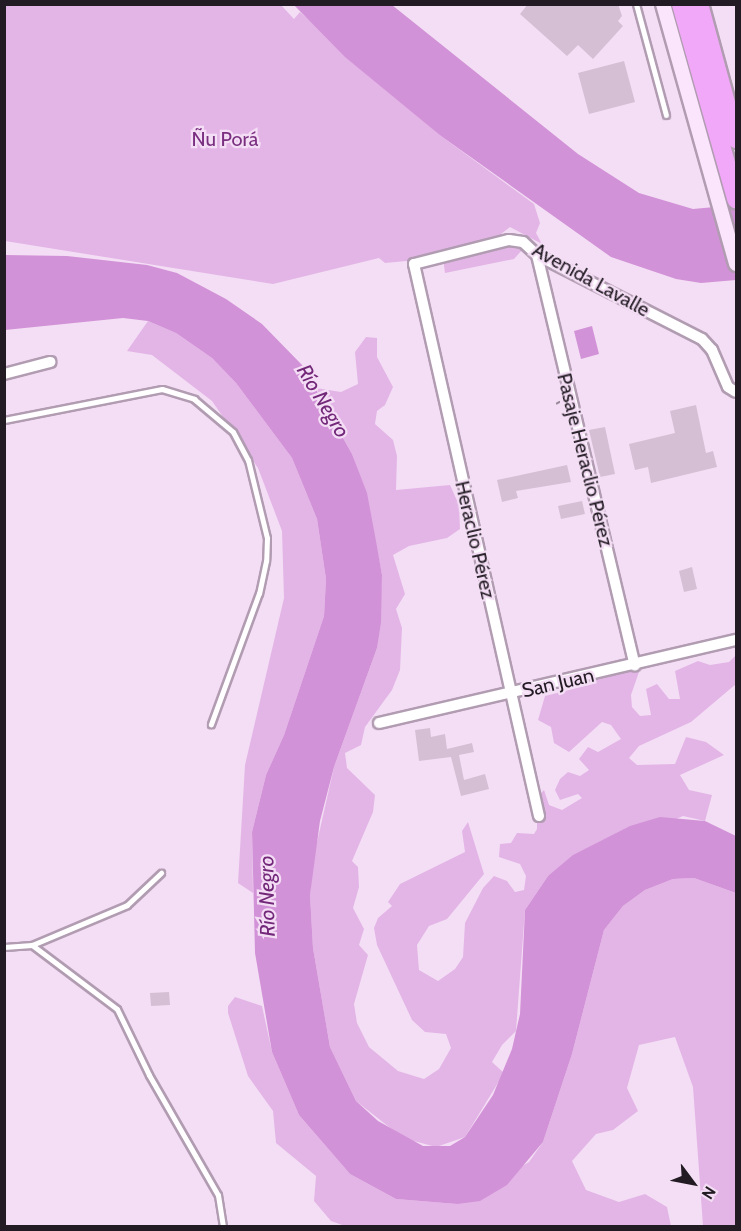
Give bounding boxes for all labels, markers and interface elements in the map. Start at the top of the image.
park label: Ñu Porá [192,127,258,151]
street label: Avenida Lavalle [528,238,654,322]
water label: Río Negro [291,360,355,442]
street label: Pasaje Heraclio Pérez [552,371,618,549]
street label: Heraclio Pérez [450,479,500,601]
street label: San Juan [520,663,596,703]
water label: Río Negro [254,855,280,937]
north arrow [663,1153,723,1213]
text: N [698,1183,720,1203]

